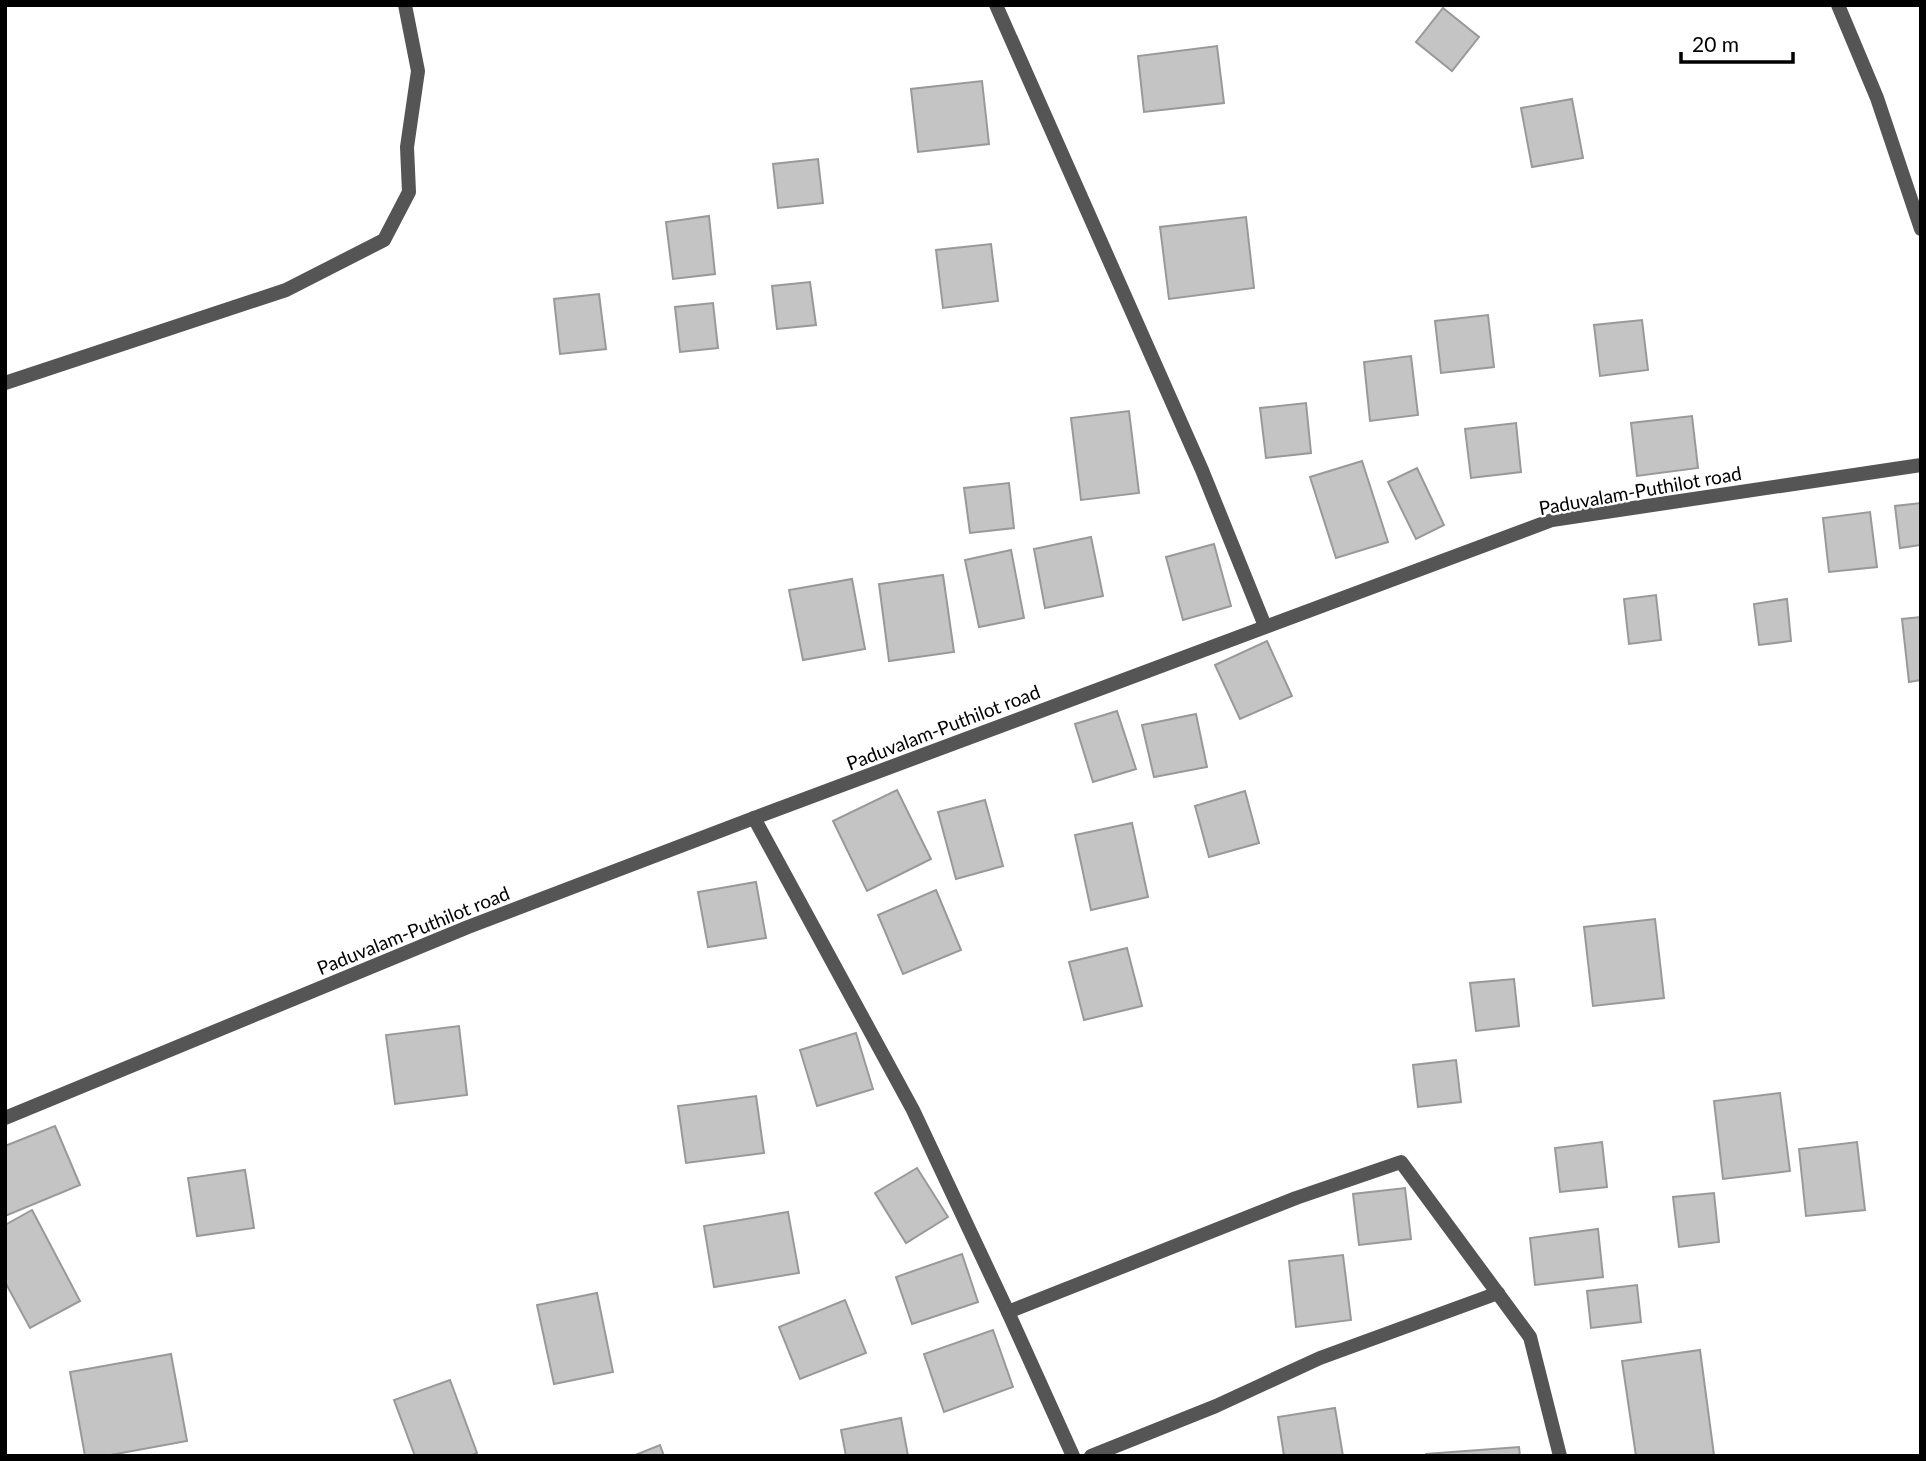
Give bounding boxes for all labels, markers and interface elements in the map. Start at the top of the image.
scale bar [1681,21,1793,65]
text: 20 m [1692,31,1739,56]
street label: Paduvalam-Puthilot road [1537,461,1743,519]
street label: Paduvalam-Puthilot road [843,679,1043,775]
street label: Paduvalam-Puthilot road [313,881,513,979]

